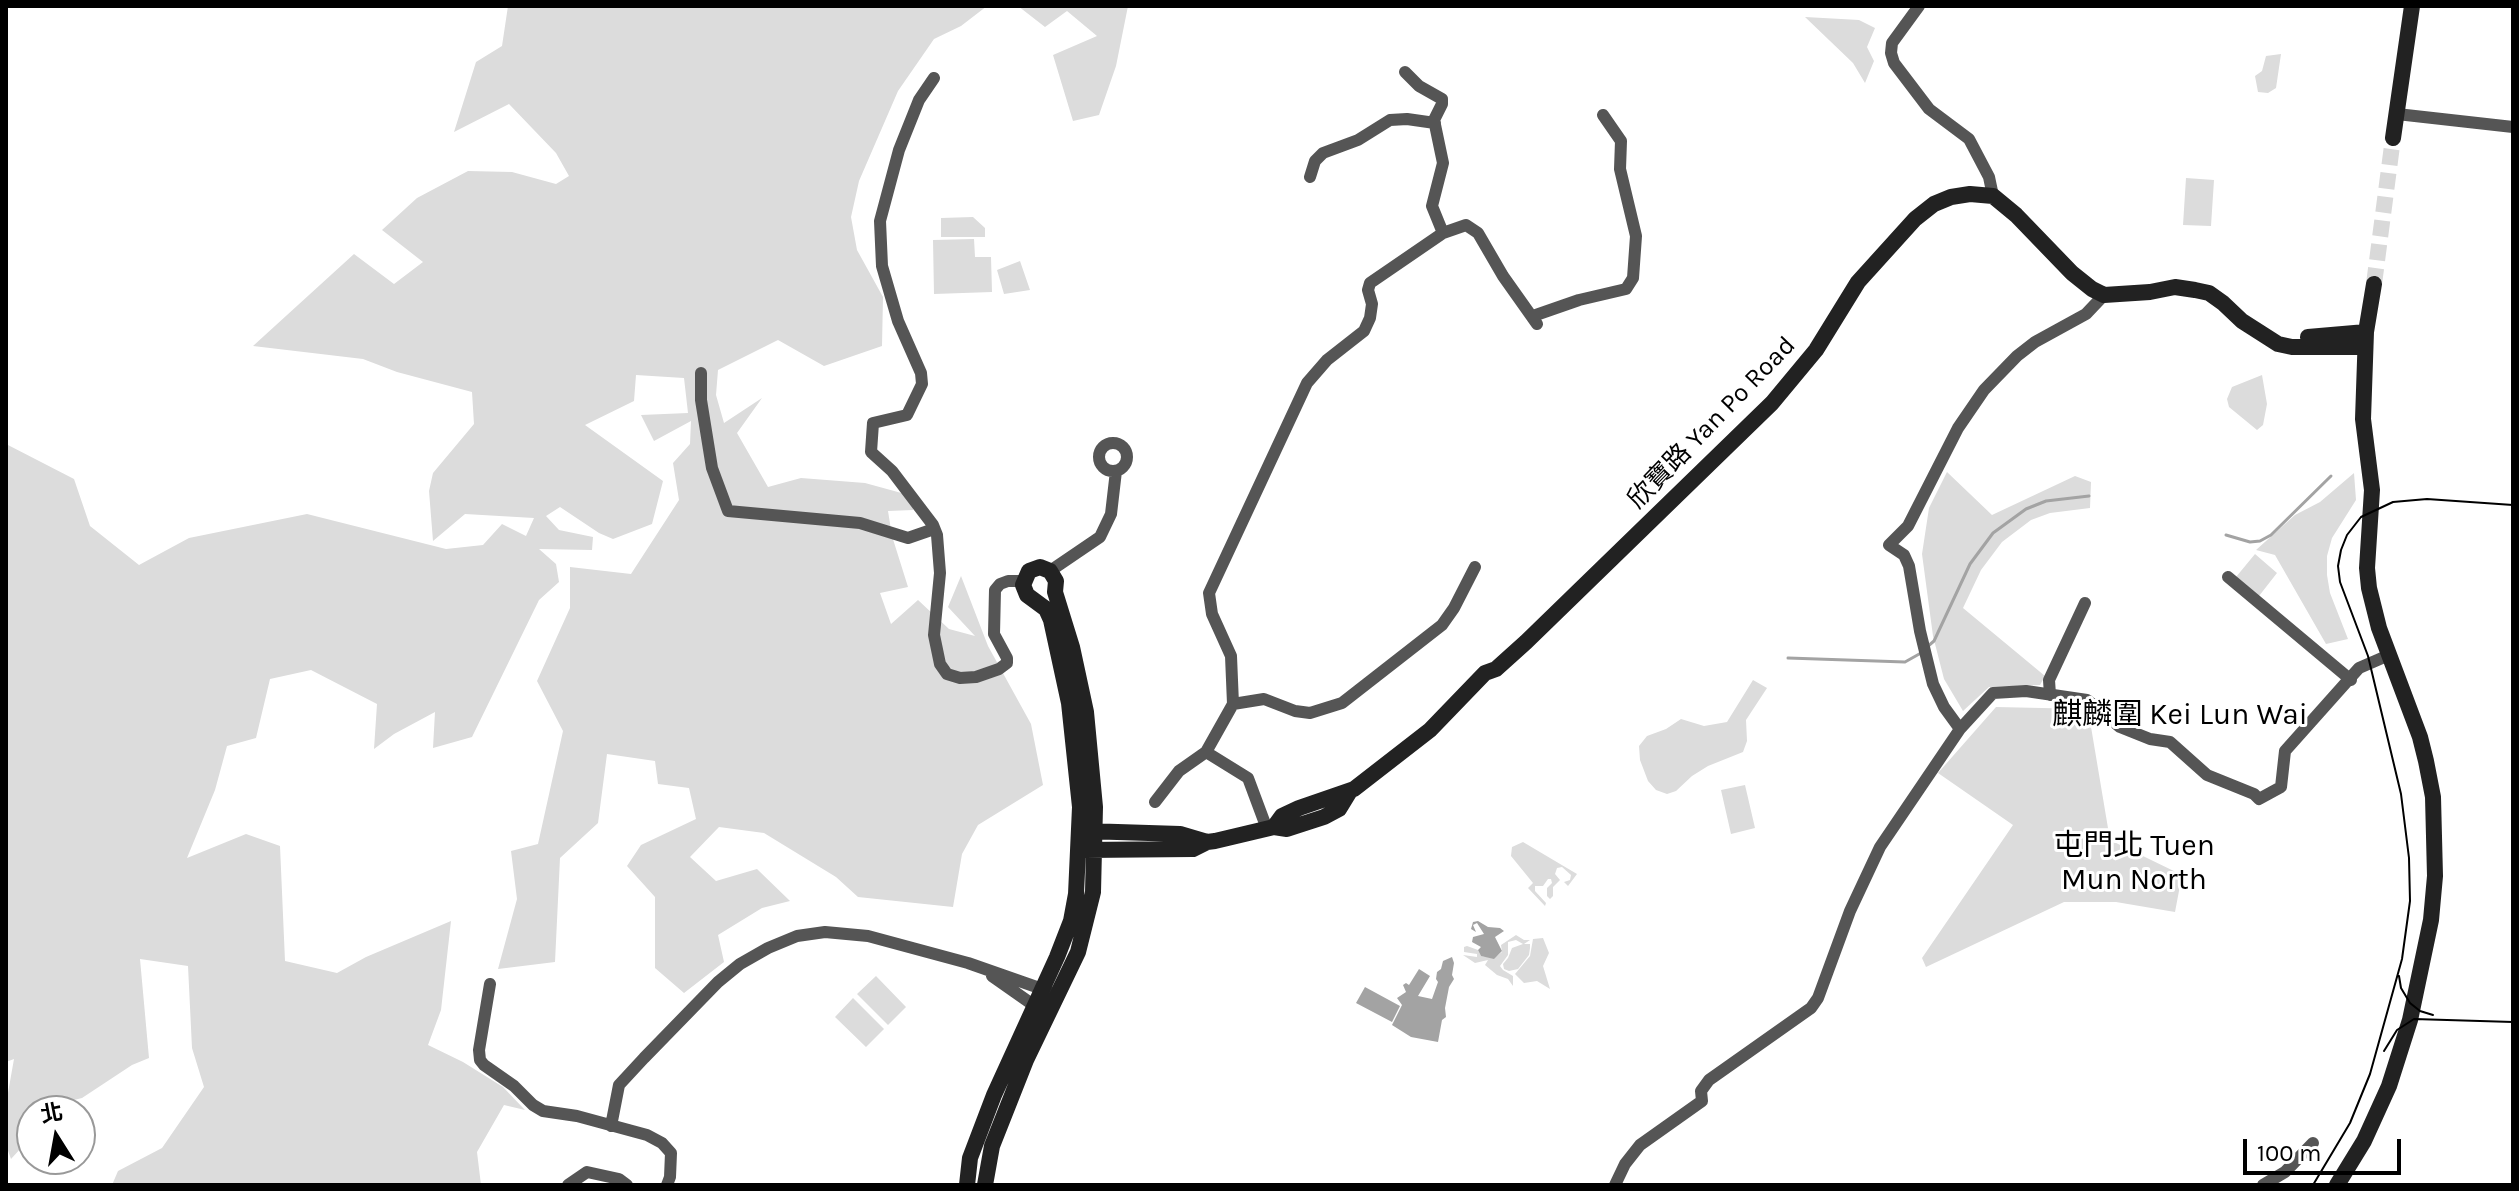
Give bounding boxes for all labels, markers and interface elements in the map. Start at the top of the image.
street label: 欣寶路 Yan Po Road [1622,330,1802,516]
district label: 麒麟圍 Kei Lun Wai [2052,697,2308,733]
district label: 屯門北 Tuen Mun North [2052,828,2216,898]
north arrow [16,1095,96,1175]
text: 北 [39,1099,65,1128]
scale bar [2247,1123,2405,1173]
text: 100 m [2257,1139,2322,1167]

